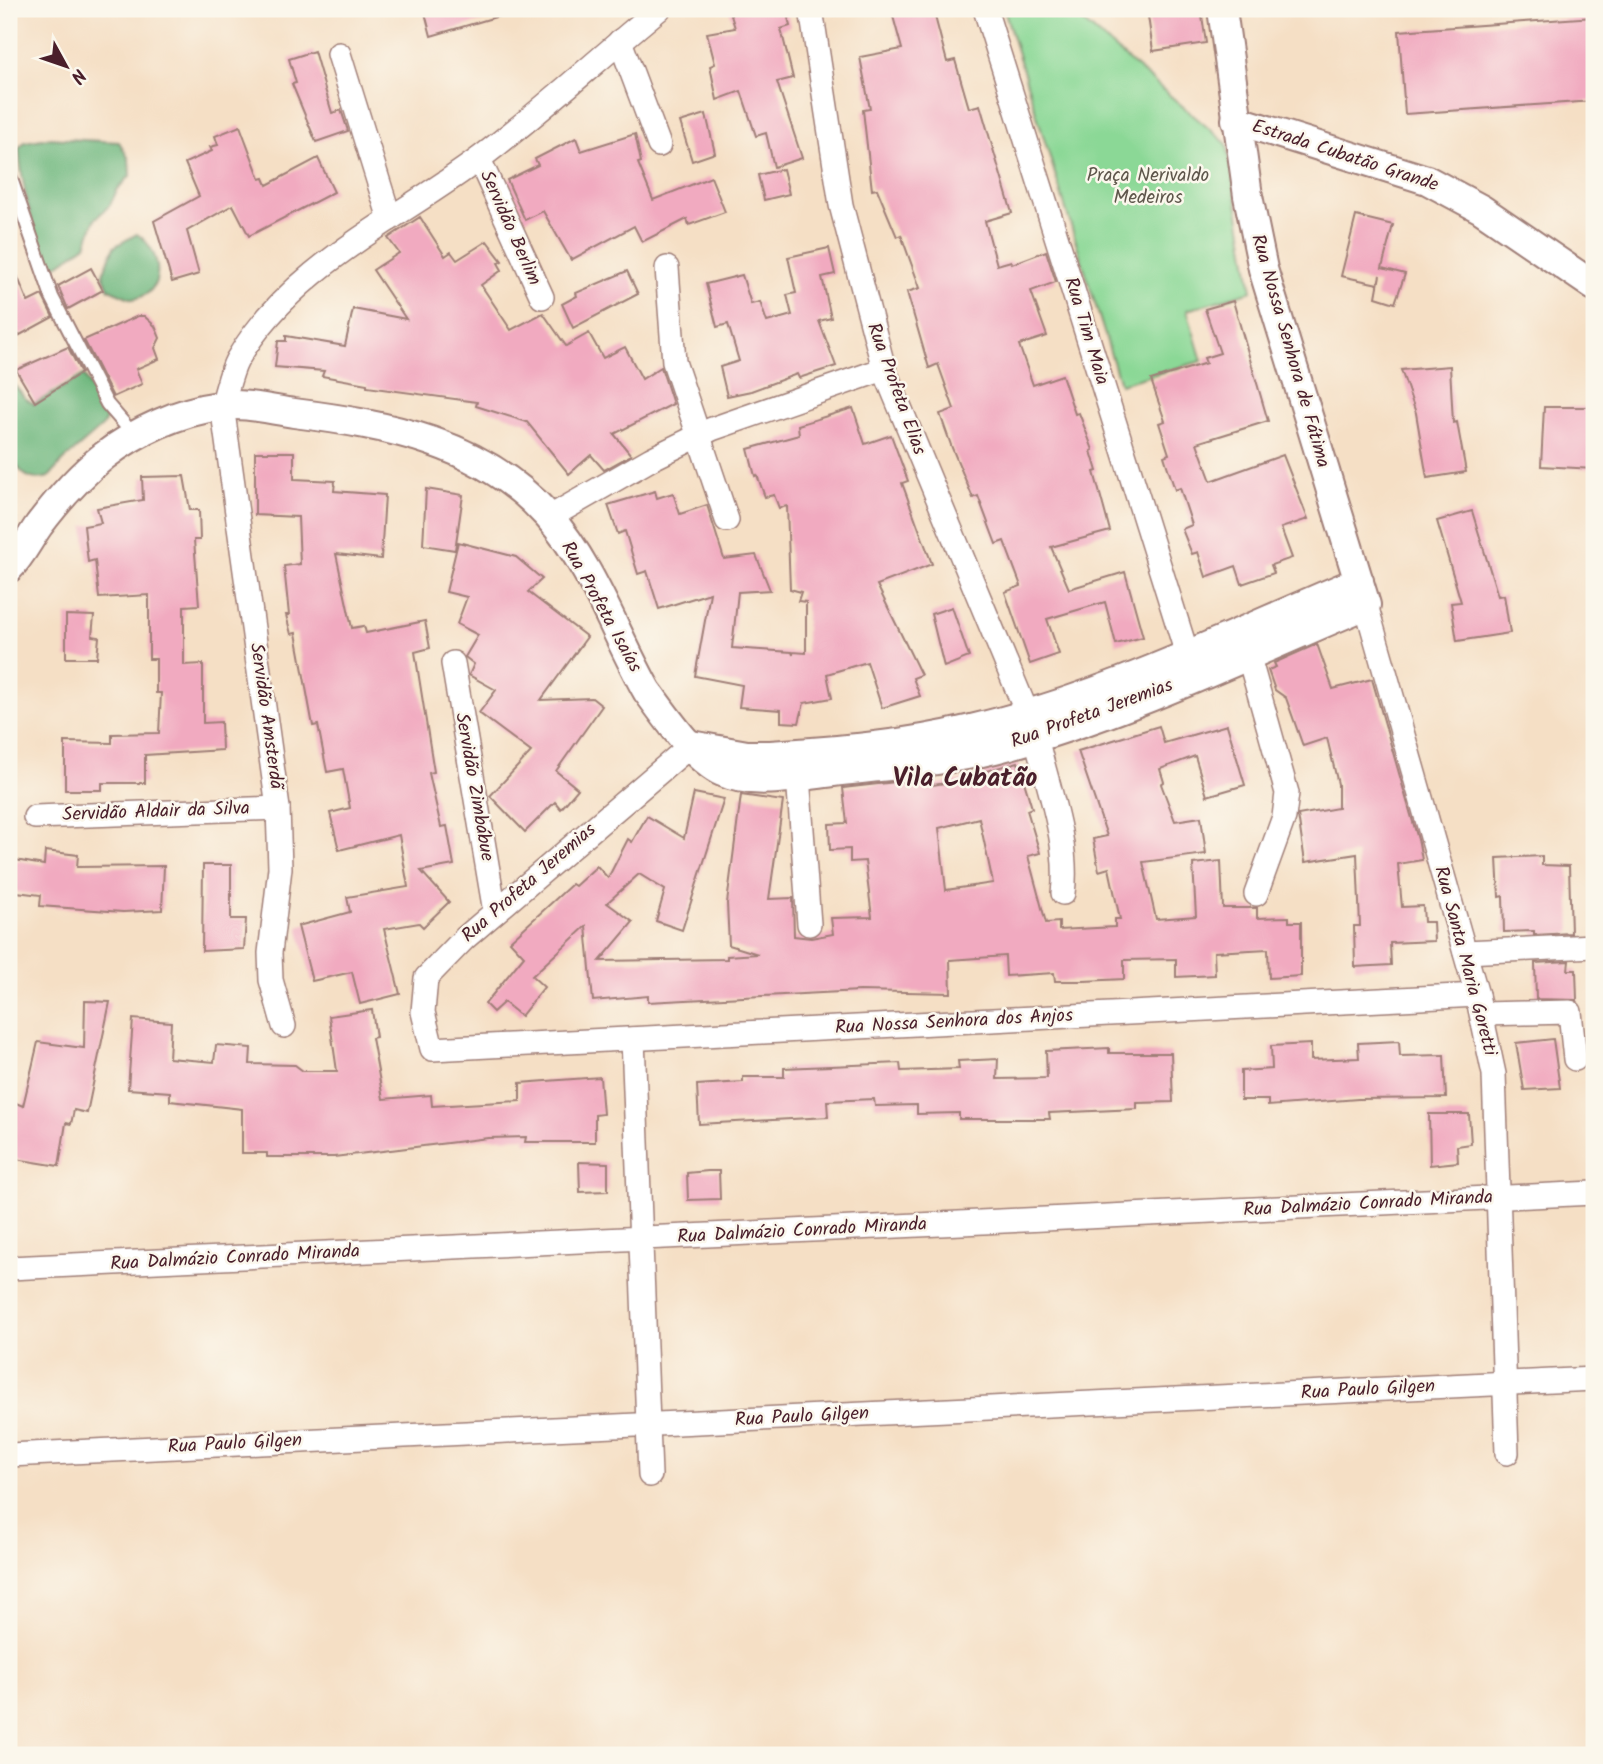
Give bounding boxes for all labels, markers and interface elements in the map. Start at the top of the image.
north arrow [32,32,102,102]
text: N [62,61,93,90]
street label: Estrada Cubatão Grande [1248,112,1443,200]
park label: Praça Nerivaldo Medeiros [1087,161,1209,213]
street label: Servidão Berlim [471,166,549,290]
street label: Rua Nossa Senhora de Fátima [1242,231,1338,471]
street label: Rua Tim Maia [1055,273,1117,389]
street label: Rua Profeta Elias [858,319,934,459]
street label: Rua Profeta Isaías [552,536,650,678]
street label: Servidão Amsterdã [241,641,291,793]
street label: Rua Profeta Jeremias [1007,671,1177,757]
street label: Servidão Zimbábue [446,710,502,864]
district label: Vila Cubatão [893,758,1037,800]
street label: Servidão Aldair da Silva [62,794,250,830]
street label: Rua Profeta Jeremias [455,816,603,950]
street label: Rua Santa Maria Goretti [1425,863,1505,1061]
street label: Rua Nossa Senhora dos Anjos [834,1001,1074,1043]
street label: Rua Dalmázio Conrado Miranda [1242,1182,1494,1226]
street label: Rua Dalmázio Conrado Miranda [676,1209,928,1253]
street label: Rua Dalmázio Conrado Miranda [109,1236,361,1280]
street label: Rua Paulo Gilgen [1300,1372,1436,1408]
street label: Rua Paulo Gilgen [734,1399,870,1435]
street label: Rua Paulo Gilgen [167,1426,303,1462]

